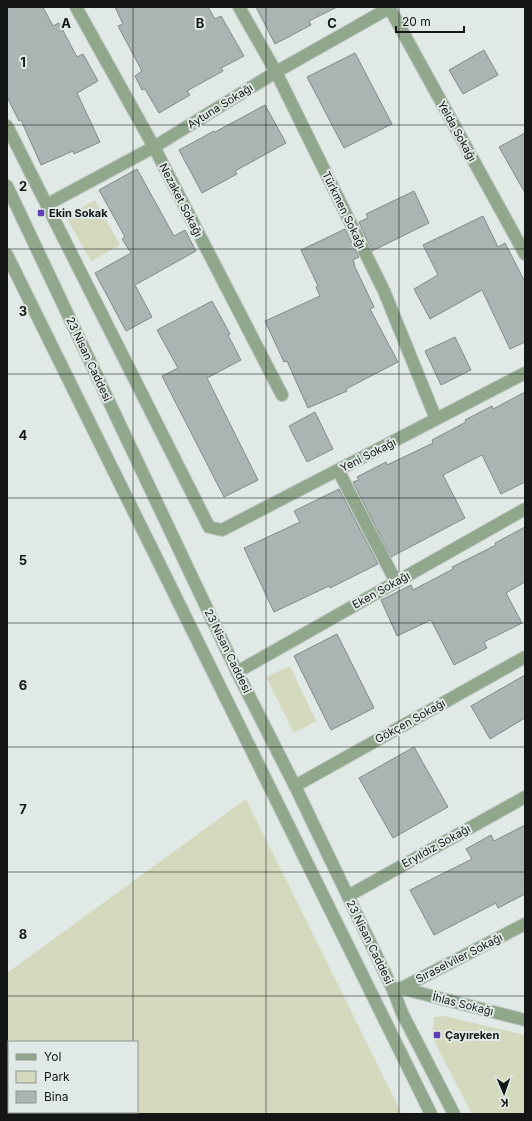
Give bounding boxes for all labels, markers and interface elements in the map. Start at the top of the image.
scale bar [396,8,464,34]
text: 20 m [402,14,431,29]
text: A [61,15,71,31]
text: B [196,15,205,31]
text: C [327,15,337,31]
text: 1 [20,54,26,70]
street label: Aytuna Sokağı [185,80,255,132]
street label: Yelda Sokağı [435,98,479,164]
street label: Nezaket Sokağı [156,161,206,239]
street label: Türkmen Sokağı [319,169,369,251]
text: 2 [19,178,27,194]
place label: Ekin Sokak [49,206,108,220]
marker: Ekin Sokak [36,208,46,218]
text: 3 [19,303,27,319]
street label: 23 Nisan Caddesi [63,314,115,404]
text: 4 [19,427,28,443]
street label: Yeni Sokağı [338,435,398,475]
text: 5 [19,552,27,568]
street label: Eken Sokağı [350,568,412,612]
street label: 23 Nisan Caddesi [202,607,254,695]
text: 6 [19,677,27,693]
street label: Gökçen Sokağı [372,696,448,746]
text: 7 [19,801,27,817]
street label: Eryıldız Sokağı [399,821,473,871]
street label: 23 Nisan Caddesi [344,898,396,986]
text: 8 [19,926,27,942]
street label: Sıraselviler Sokağı [413,930,505,986]
street label: İhlas Sokağı [431,990,495,1018]
place label: Çayıreken [445,1028,499,1042]
marker: Çayıreken [432,1030,442,1040]
legend [8,1041,138,1113]
text: Yol [44,1049,61,1064]
text: Park [44,1069,70,1084]
north arrow [484,1073,524,1113]
text: Bina [44,1089,69,1104]
text: K [500,1096,509,1110]

